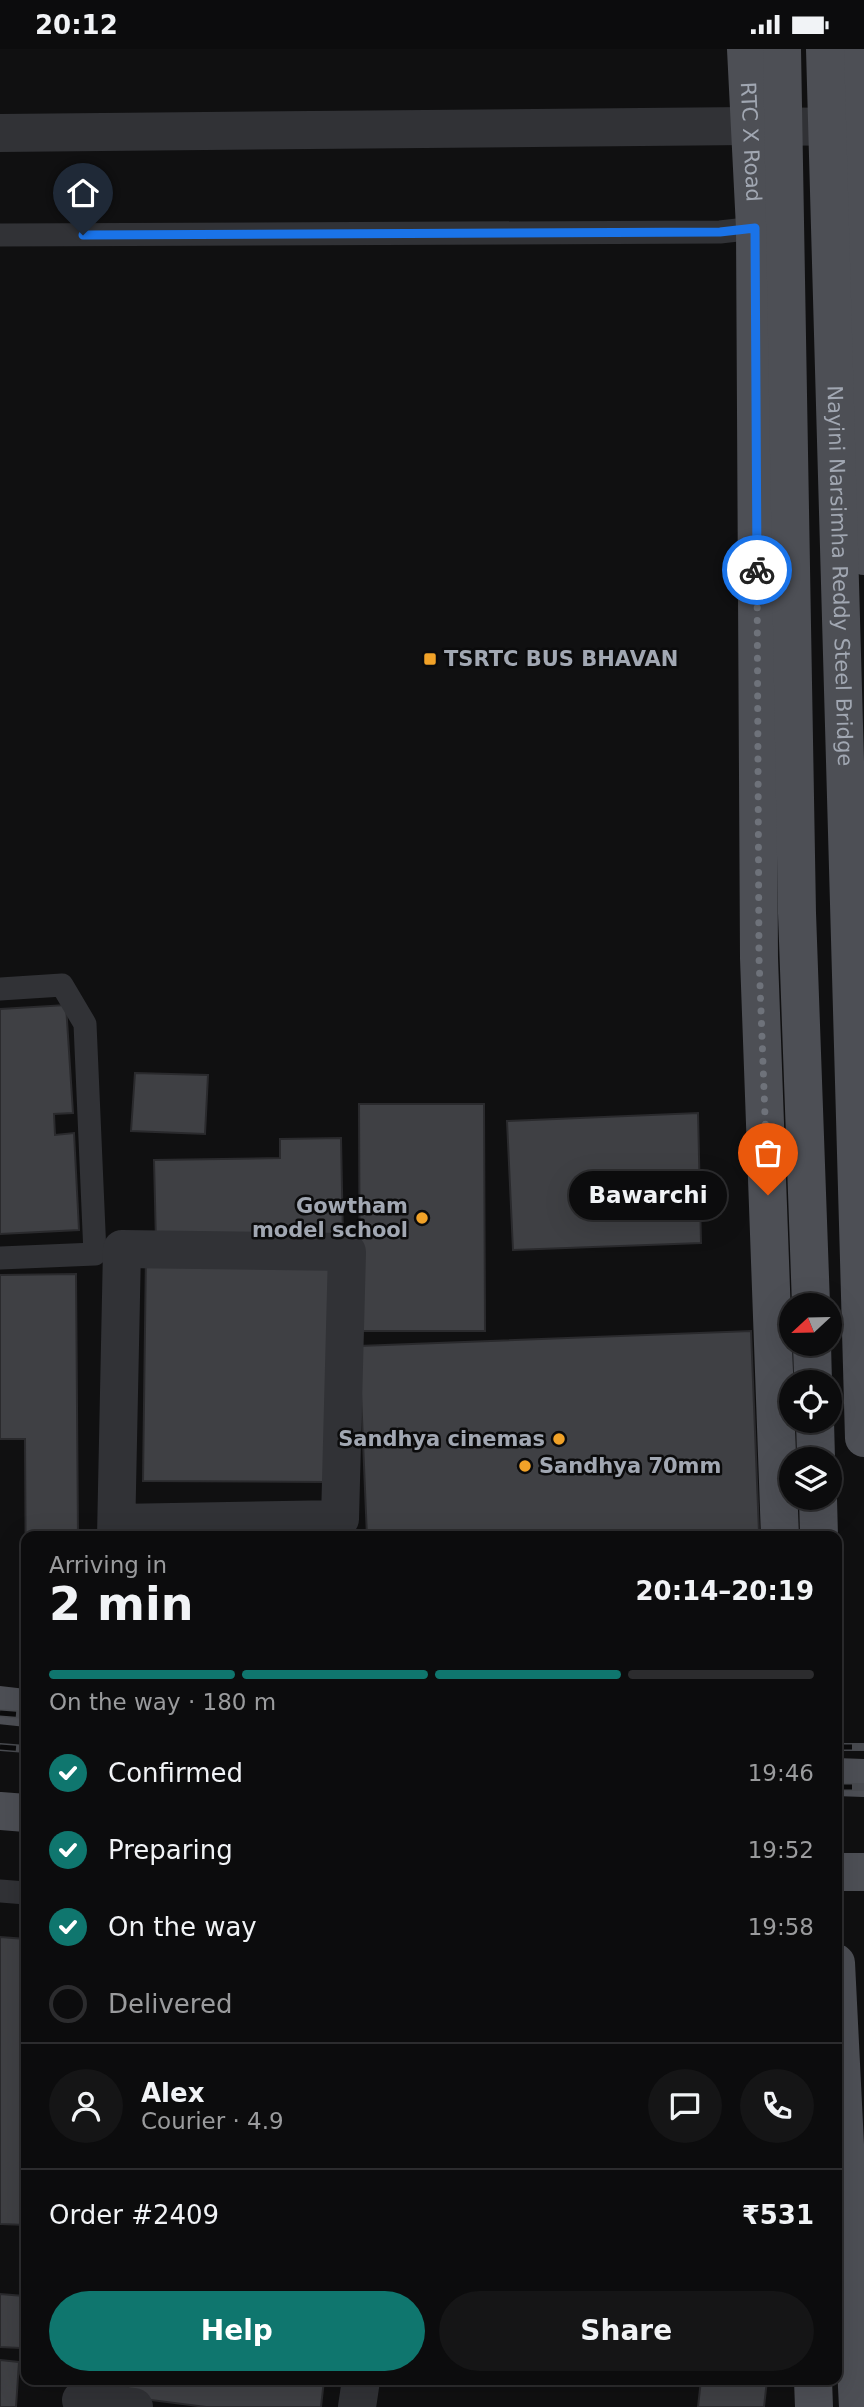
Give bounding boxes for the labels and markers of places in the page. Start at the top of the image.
pin [53,163,113,235]
place label: TSRTC BUS BHAVAN [444,647,678,671]
marker: TSRTC BUS BHAVAN [422,651,438,667]
pin [738,1123,798,1195]
callout: Bawarchi [568,1171,726,1219]
place label: Gowtham model school [252,1194,408,1242]
marker: Gowtham model school [414,1210,430,1226]
place label: Sandhya cinemas [338,1427,545,1451]
marker: Sandhya cinemas [551,1431,567,1447]
place label: Sandhya 70mm [539,1454,721,1478]
marker: Sandhya 70mm [517,1458,533,1474]

